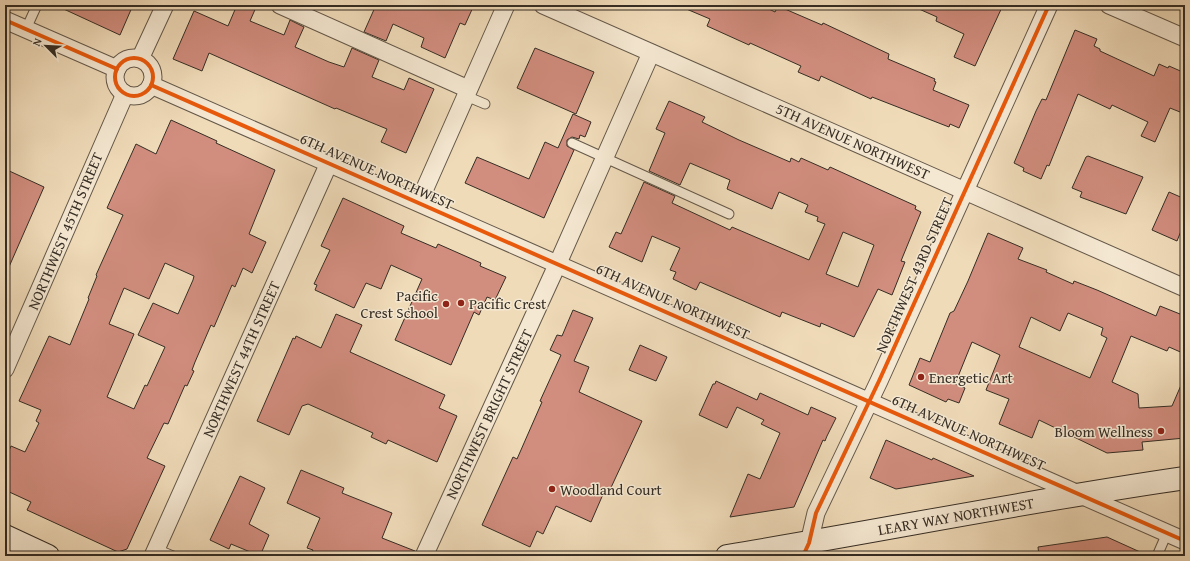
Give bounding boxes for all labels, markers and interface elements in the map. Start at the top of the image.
north arrow [26,26,66,66]
text: N [28,35,46,49]
street label: 5TH AVENUE NORTHWEST [773,98,934,185]
street label: 6TH AVENUE NORTHWEST [297,128,458,215]
street label: NORTHWEST 45TH STREET [22,149,108,313]
street label: NORTHWEST 43RD STREET [870,193,958,356]
street label: 6TH AVENUE NORTHWEST [593,258,754,345]
street label: NORTHWEST 44TH STREET [197,277,285,440]
place label: Pacific Crest School [361,285,438,323]
place label: Pacific Crest [469,293,547,314]
marker: Pacific Crest [456,298,466,308]
marker: Pacific Crest School [441,299,451,309]
street label: NORTHWEST BRIGHT STREET [440,325,538,502]
place label: Energetic Art [929,367,1013,388]
marker: Energetic Art [916,372,926,382]
street label: 6TH AVENUE NORTHWEST [889,389,1050,476]
place label: Bloom Wellness [1054,421,1153,442]
marker: Bloom Wellness [1156,426,1166,436]
place label: Woodland Court [560,479,663,500]
marker: Woodland Court [547,484,557,494]
street label: LEARY WAY NORTHWEST [876,492,1036,540]

